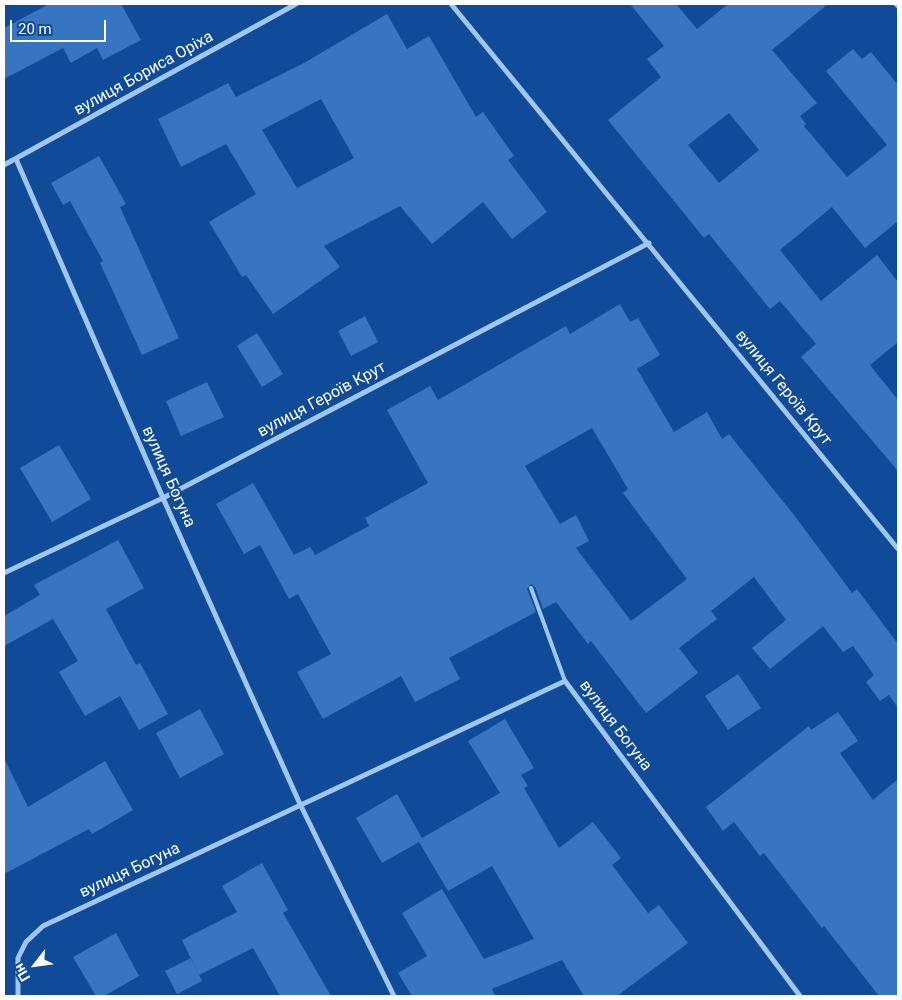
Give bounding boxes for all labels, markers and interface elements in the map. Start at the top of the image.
scale bar [12,10,109,42]
text: 20 m [18,20,52,38]
street label: вулиця Бориса Оріха [71,28,217,120]
street label: вулиця Героїв Крут [731,327,835,449]
street label: вулиця Героїв Крут [255,358,389,442]
street label: вулиця Богуна [137,424,199,530]
street label: вулиця Богуна [575,677,655,775]
street label: вулиця Богуна [77,839,183,903]
north arrow [10,940,60,990]
text: Пн [11,961,33,984]

